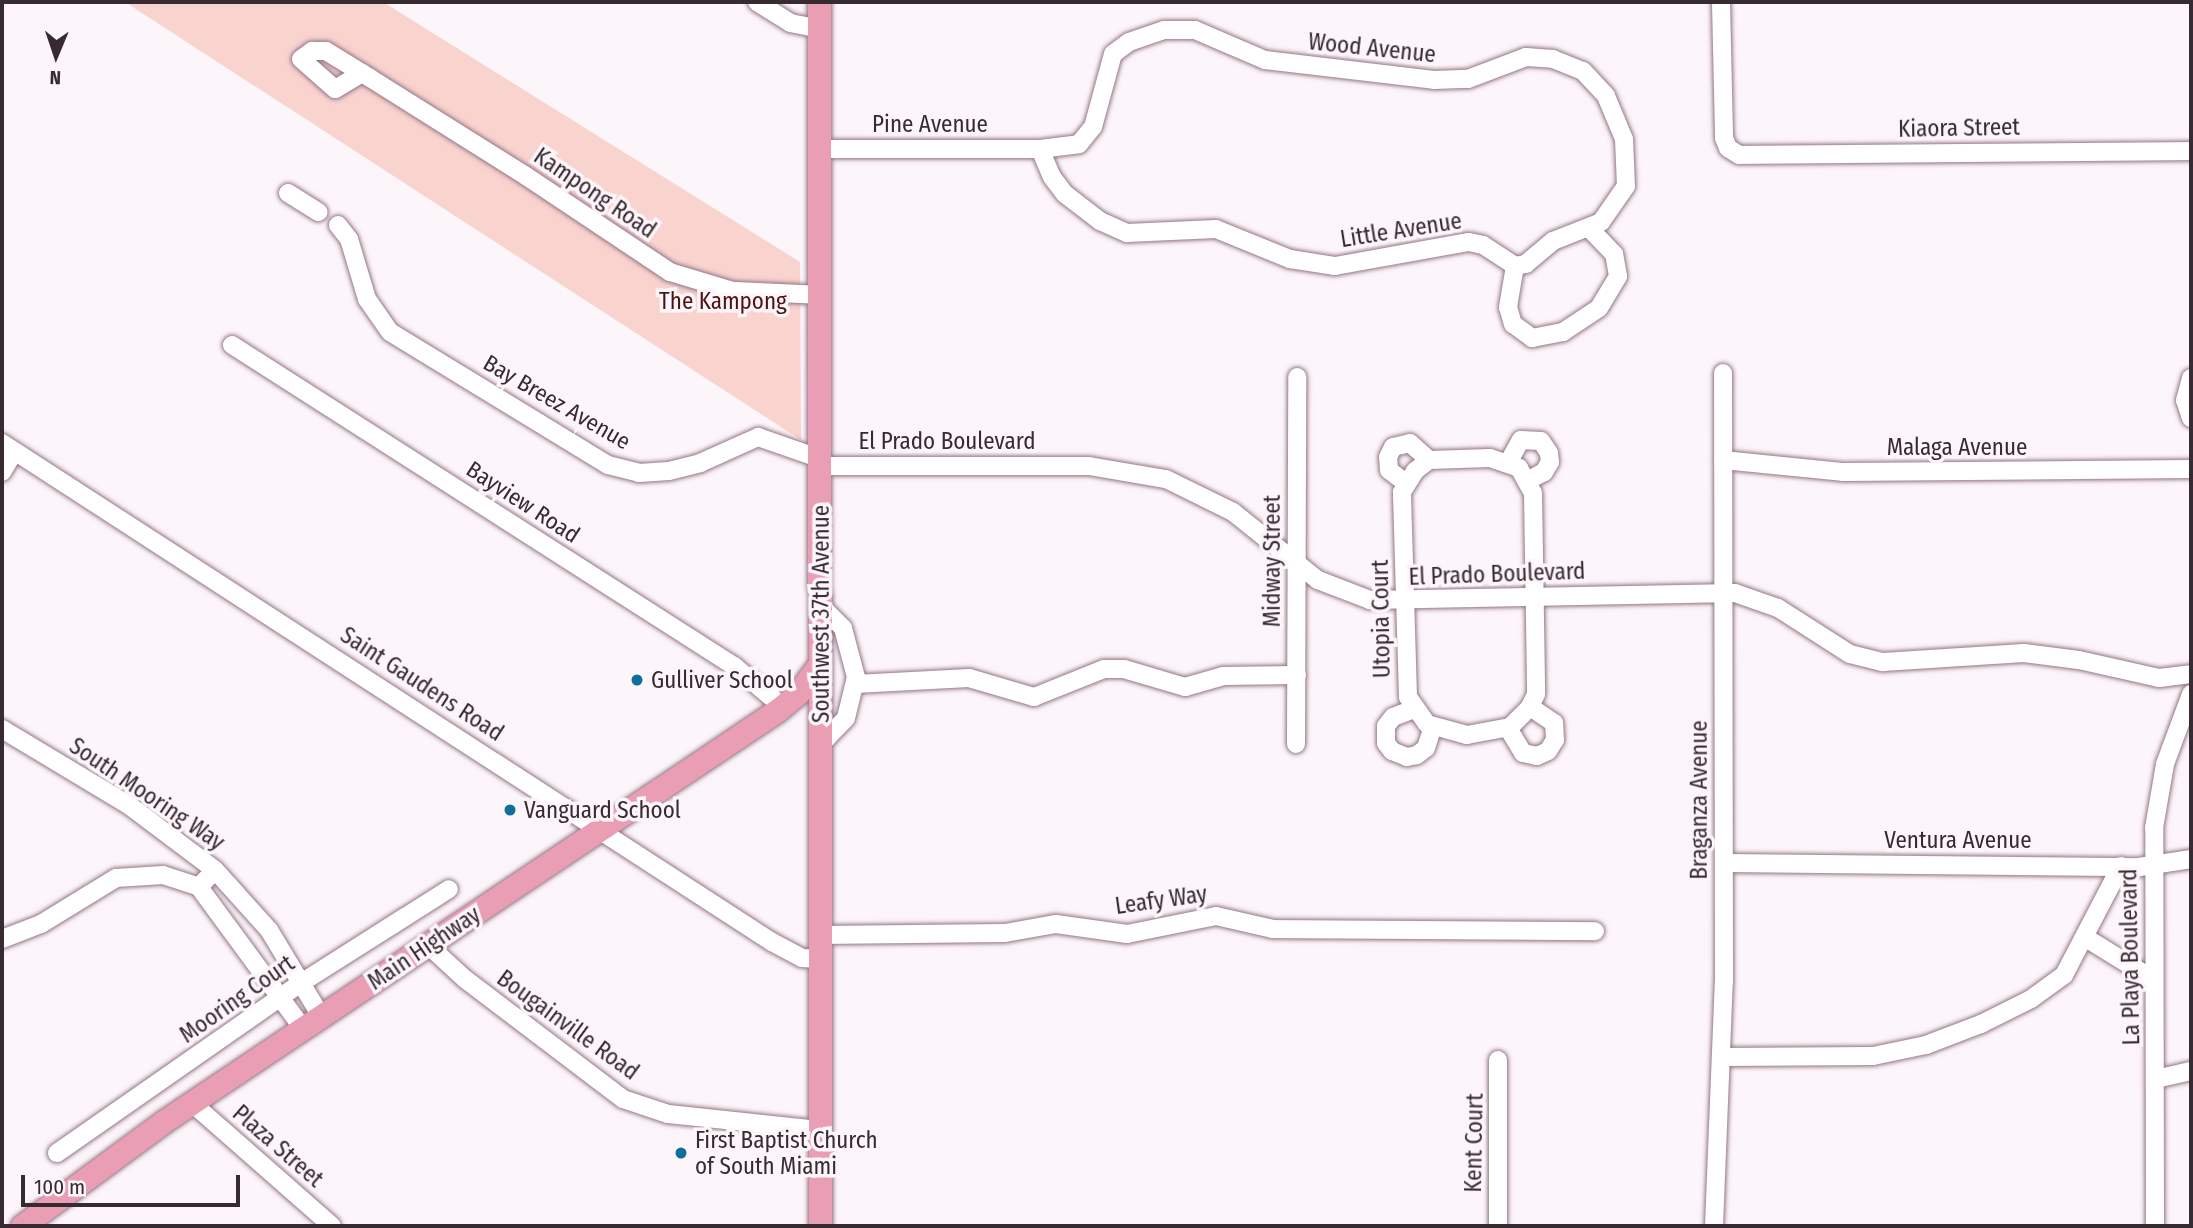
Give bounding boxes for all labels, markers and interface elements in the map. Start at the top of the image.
north arrow [21,21,91,91]
street label: Wood Avenue [1307,28,1437,68]
text: N [49,66,61,89]
street label: Pine Avenue [872,110,988,138]
street label: Kiaora Street [1898,113,2020,143]
street label: Kampong Road [529,142,661,244]
street label: Little Avenue [1338,207,1464,253]
park label: The Kampong [659,287,787,315]
street label: Bay Breez Avenue [479,349,635,455]
street label: El Prado Boulevard [859,427,1035,455]
street label: Malaga Avenue [1887,433,2027,461]
street label: Bayview Road [461,455,585,549]
street label: Midway Street [1258,495,1286,627]
street label: Southwest 37th Avenue [807,505,835,723]
street label: El Prado Boulevard [1408,557,1586,591]
street label: Utopia Court [1366,560,1396,678]
street label: Saint Gaudens Road [335,621,509,747]
place label: Gulliver School [651,666,793,694]
marker: Gulliver School [629,672,645,688]
street label: Braganza Avenue [1685,720,1713,880]
street label: South Mooring Way [64,732,230,856]
place label: Vanguard School [524,796,681,824]
marker: Vanguard School [502,802,518,818]
street label: Ventura Avenue [1884,826,2032,854]
street label: La Playa Boulevard [2115,868,2145,1046]
street label: Leafy Way [1113,880,1209,920]
street label: Main Highway [363,900,485,996]
street label: Mooring Court [174,949,300,1049]
street label: Bougainville Road [492,964,644,1086]
street label: Kent Court [1459,1093,1489,1193]
street label: Plaza Street [227,1099,329,1193]
place label: First Baptist Church of South Miami [695,1126,878,1180]
marker: First Baptist Church of South Miami [673,1145,689,1161]
scale bar [24,1162,243,1206]
text: 100 m [34,1174,85,1200]

